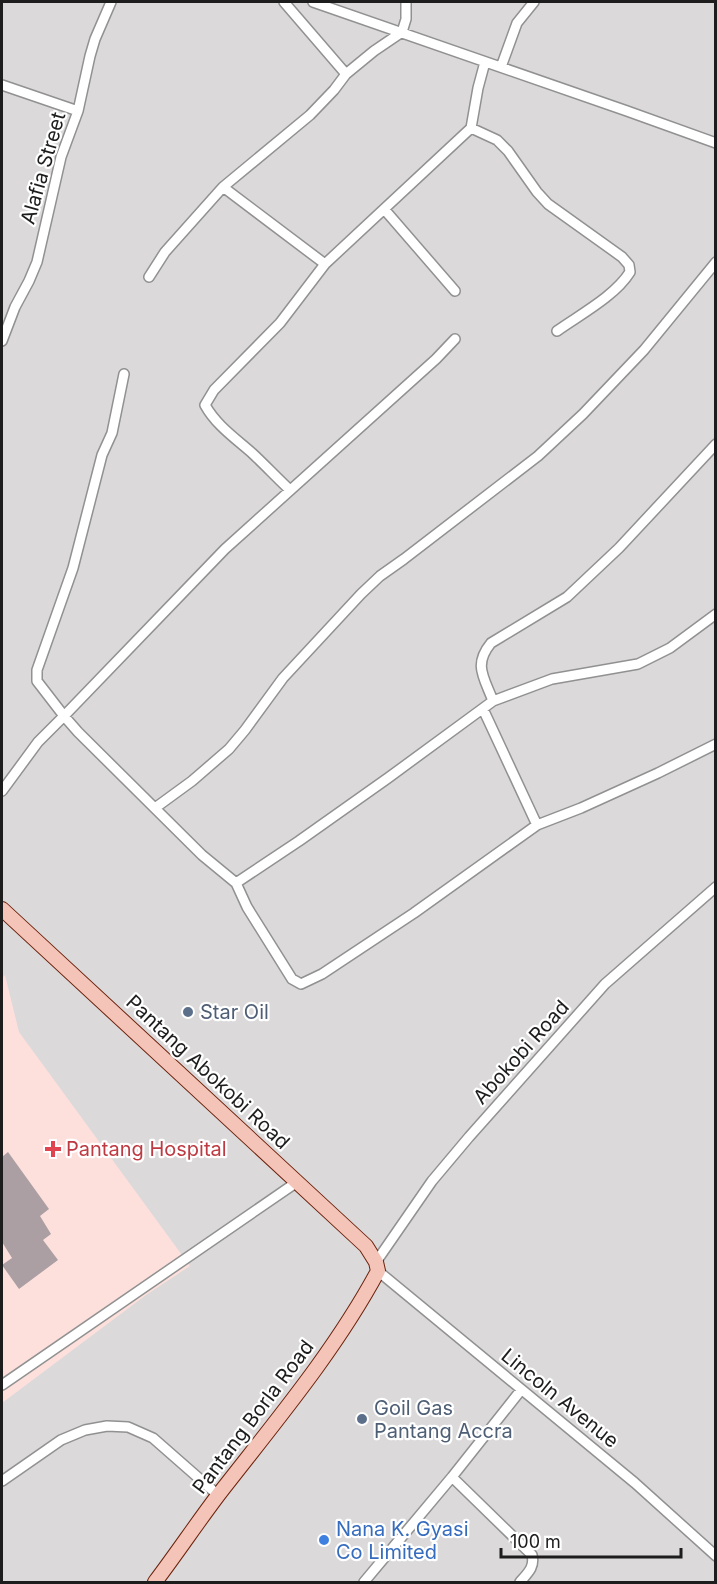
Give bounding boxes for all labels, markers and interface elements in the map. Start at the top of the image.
street label: Alafia Street [16,109,71,227]
street label: Pantang Abokobi Road [121,990,295,1154]
street label: Abokobi Road [468,995,574,1109]
place label: Star Oil [200,1000,269,1024]
marker: Star Oil [181,1005,195,1019]
place label: Pantang Hospital [66,1137,227,1161]
marker: Pantang Hospital [44,1140,62,1158]
street label: Pantang Borla Road [187,1335,319,1499]
street label: Lincoln Avenue [497,1343,623,1453]
place label: Goil Gas Pantang Accra [374,1396,513,1443]
marker: Goil Gas Pantang Accra [355,1412,369,1426]
place label: Nana K. Gyasi Co Limited [336,1517,469,1564]
scale bar [501,1521,681,1559]
text: 100 m [510,1531,561,1552]
marker: Nana K. Gyasi Co Limited [317,1533,331,1547]

